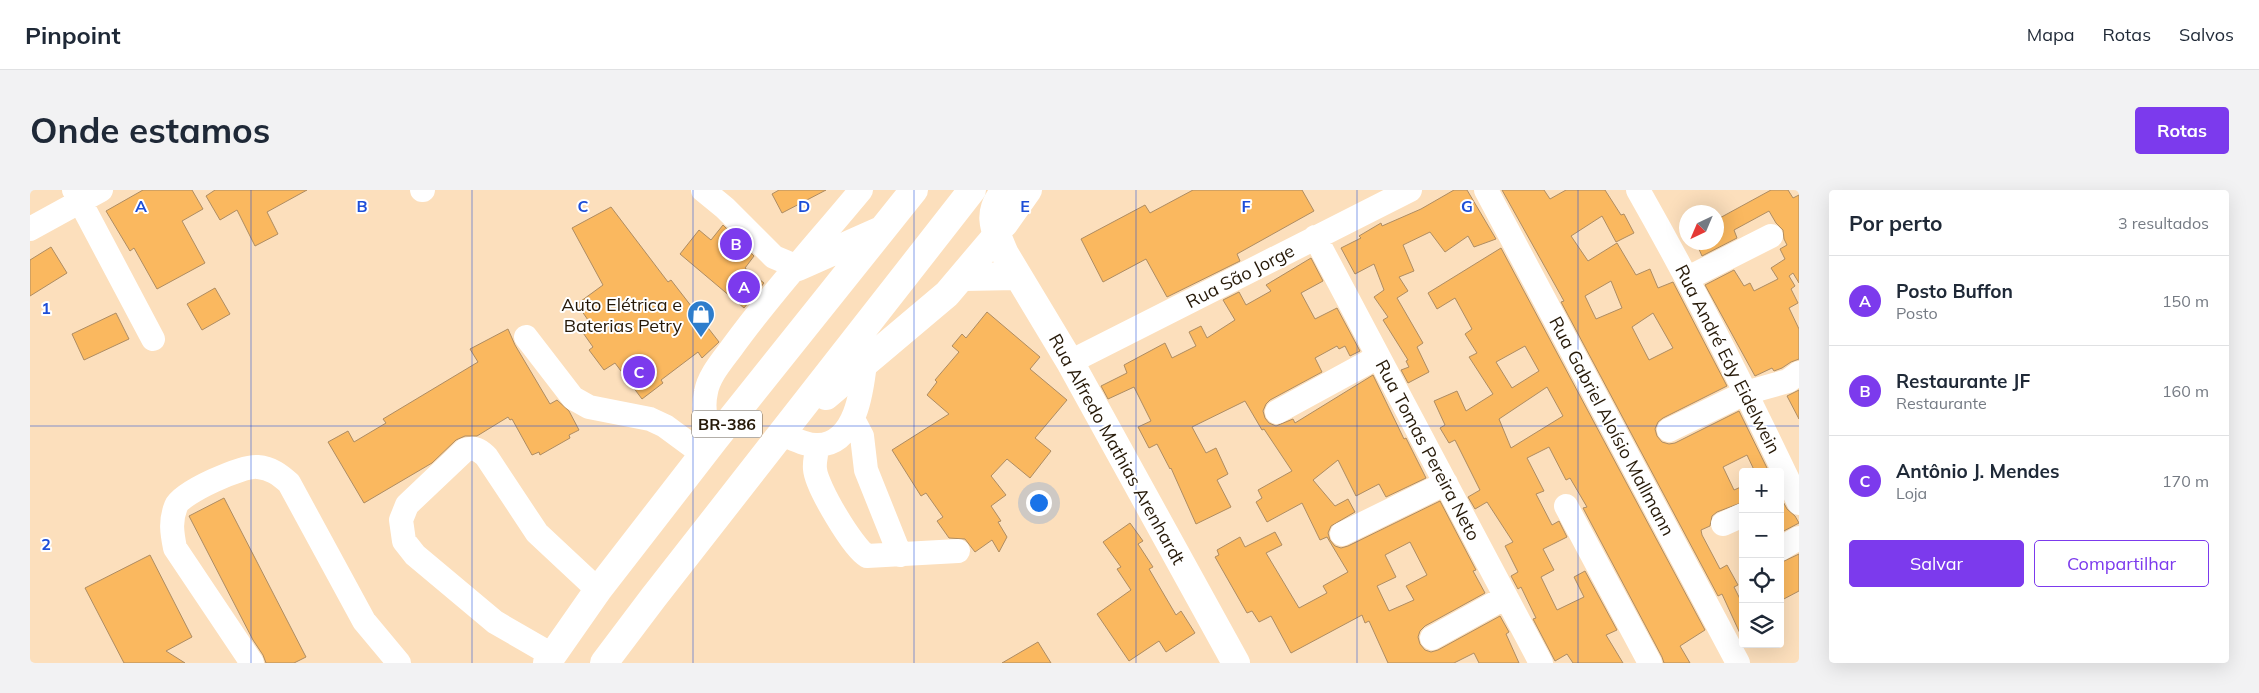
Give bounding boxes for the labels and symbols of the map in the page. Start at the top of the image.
text: A [135,196,147,216]
text: B [356,196,368,216]
text: C [578,196,589,216]
text: D [798,196,810,216]
text: E [1020,196,1030,216]
text: F [1241,196,1251,216]
text: G [1461,196,1473,216]
north arrow [1679,205,1724,250]
pin: B [720,225,752,263]
street label: Rua São Jorge [1182,239,1298,313]
street label: Rua André Edy Eidelwein [1670,261,1786,457]
pin: A [728,268,760,306]
place label: Auto Elétrica e Baterias Petry [561,293,682,337]
text: 1 [41,298,51,318]
shop icon: Auto Elétrica e Baterias Petry [686,299,716,338]
street label: Rua Gabriel Aloísio Mallmann [1544,312,1680,540]
street label: Rua Alfredo Mathias Arenhardt [1044,329,1190,569]
pin: C [623,353,655,391]
street label: Rua Tomas Pereira Neto [1371,356,1485,544]
road number: BR-386 [692,410,762,438]
your location [1026,490,1052,516]
text: 2 [41,534,51,554]

